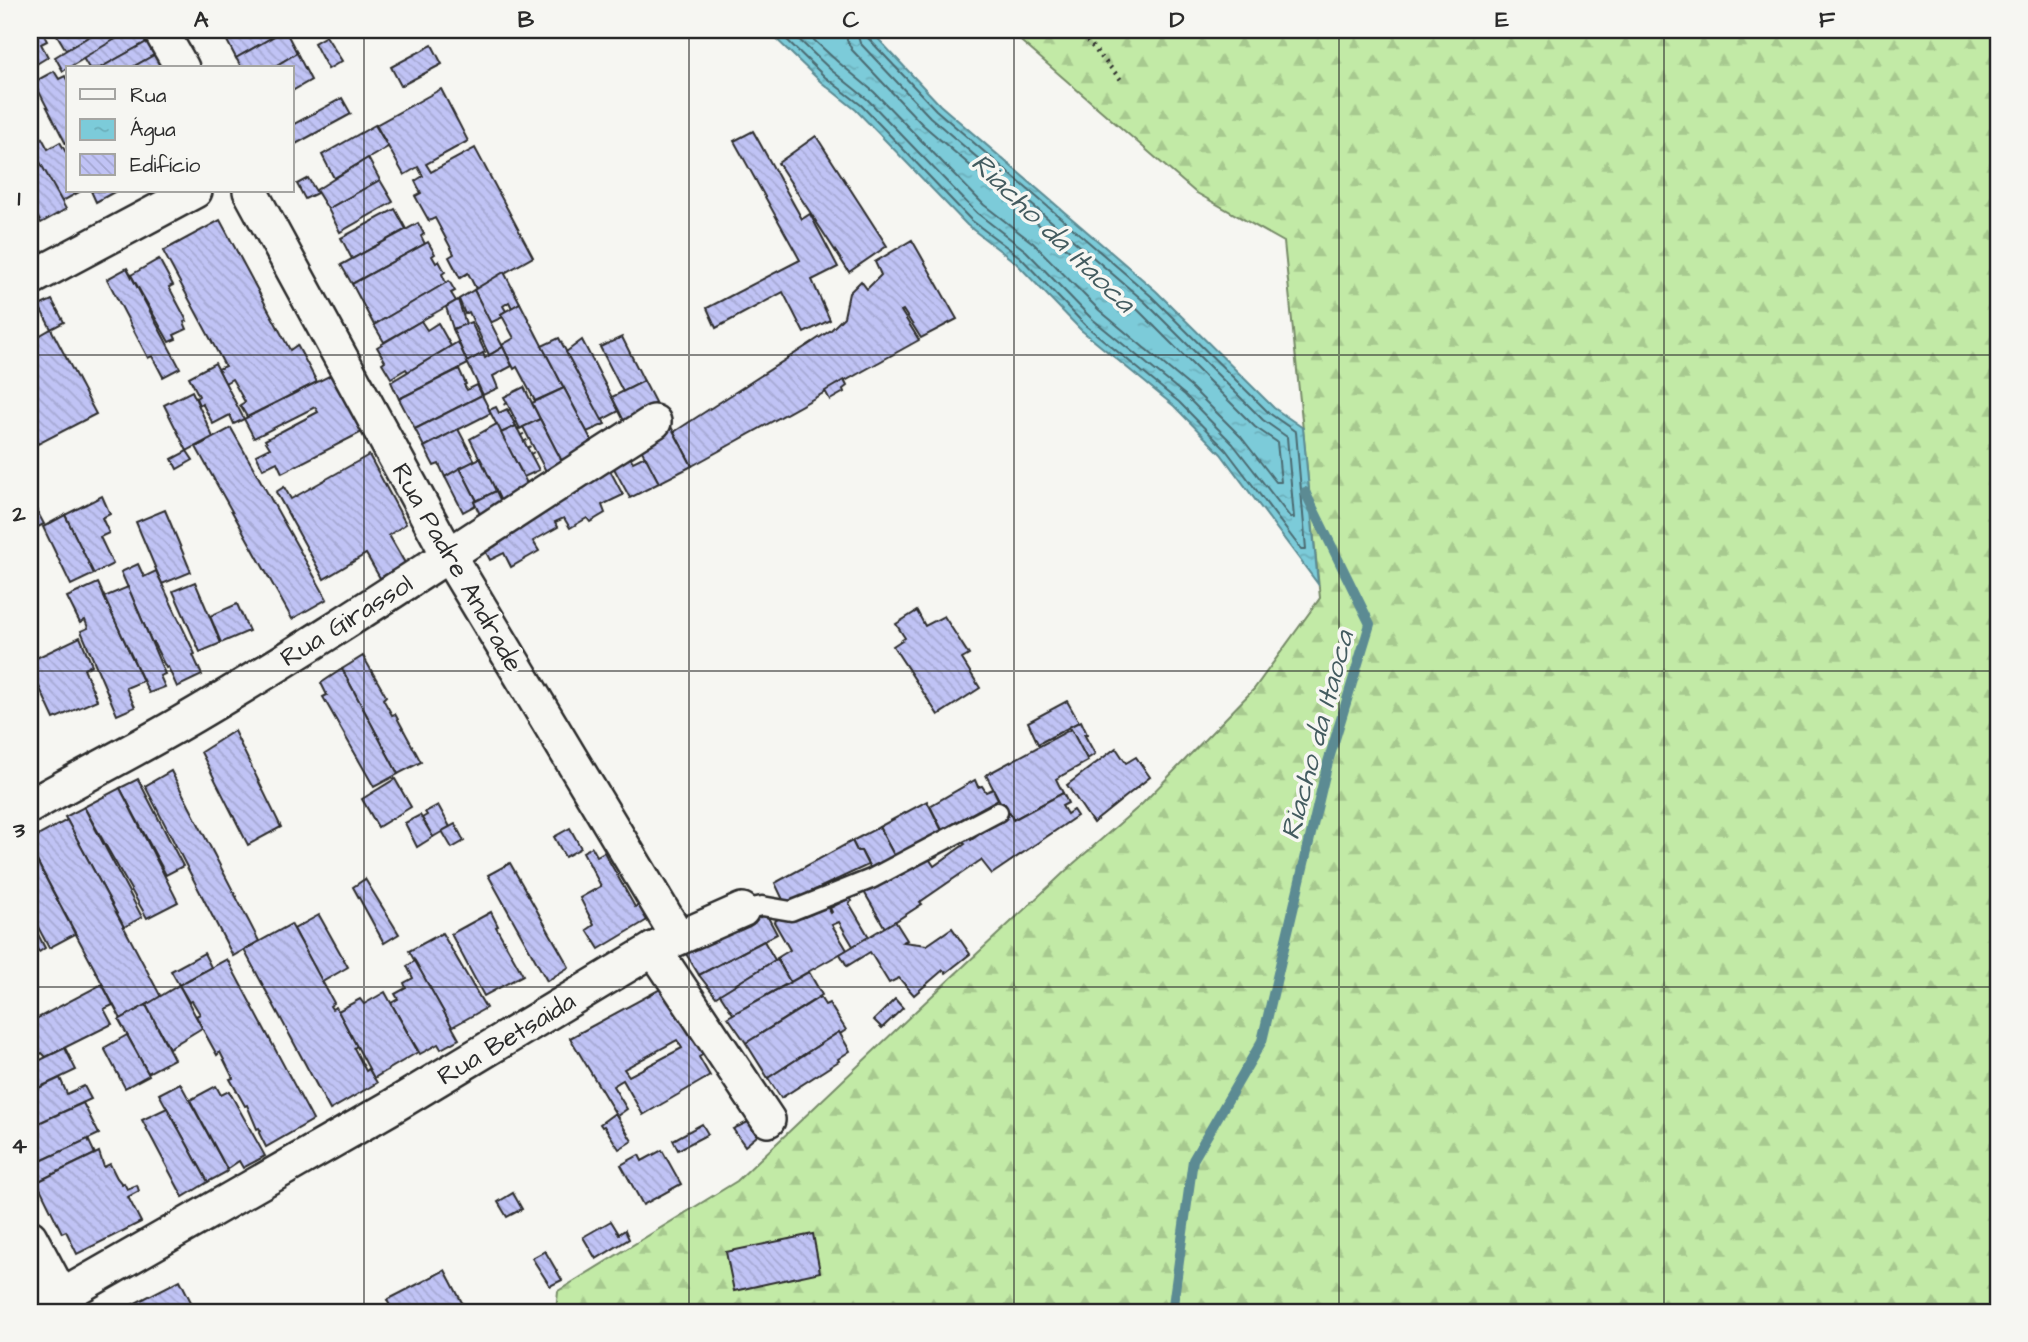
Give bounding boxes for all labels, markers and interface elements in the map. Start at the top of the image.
text: A [194,4,209,36]
text: B [518,4,535,36]
text: C [843,4,860,36]
text: D [1170,4,1185,36]
text: E [1495,4,1509,36]
text: F [1819,4,1836,36]
legend [66,66,294,192]
text: Rua [130,81,167,110]
text: Água [130,115,176,146]
water label: Riacho da Itaoca [962,145,1145,323]
text: Edifício [130,151,200,180]
text: 1 [18,182,21,214]
street label: Rua Padre Andrade [383,457,532,678]
text: 2 [11,498,26,530]
street label: Rua Girassol [274,566,420,676]
water label: Riacho da Itaoca [1271,625,1364,844]
text: 3 [12,814,25,846]
street label: Rua Betsaida [431,983,582,1094]
text: 4 [11,1130,27,1162]

